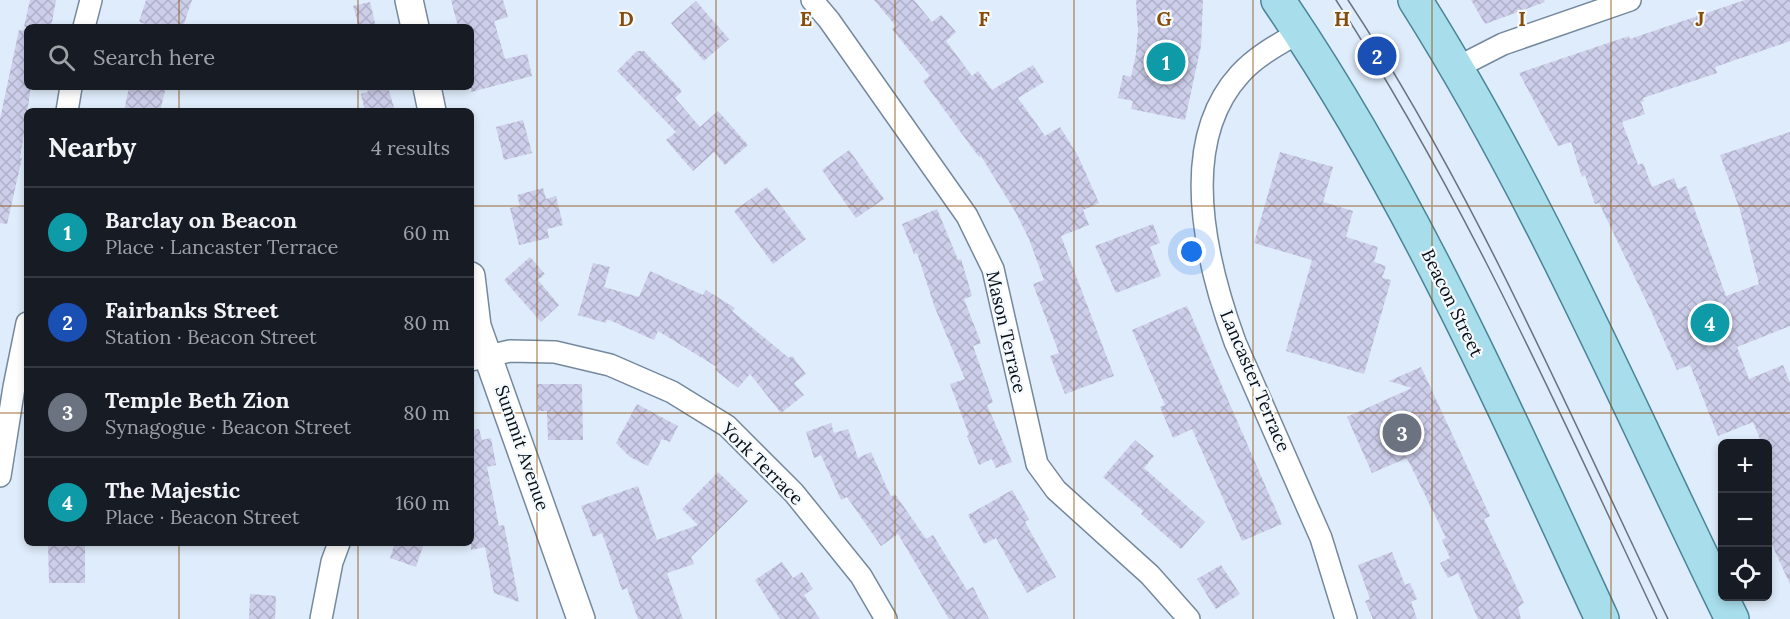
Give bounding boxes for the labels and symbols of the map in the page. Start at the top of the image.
text: D [618,6,634,31]
text: E [800,6,812,31]
text: F [978,6,990,31]
text: G [1156,6,1172,31]
text: H [1334,6,1350,31]
text: I [1518,6,1526,31]
text: J [1695,6,1705,31]
pin: 2 [1358,34,1396,78]
pin: 1 [1146,40,1186,84]
your location [1177,237,1206,266]
street label: Beacon Street [1416,245,1488,360]
street label: Mason Terrace [981,269,1032,395]
pin: 4 [1690,300,1730,346]
street label: Lancaster Terrace [1215,306,1296,455]
street label: Summit Avenue [490,382,555,514]
pin: 3 [1382,410,1422,456]
street label: York Terrace [716,417,809,510]

